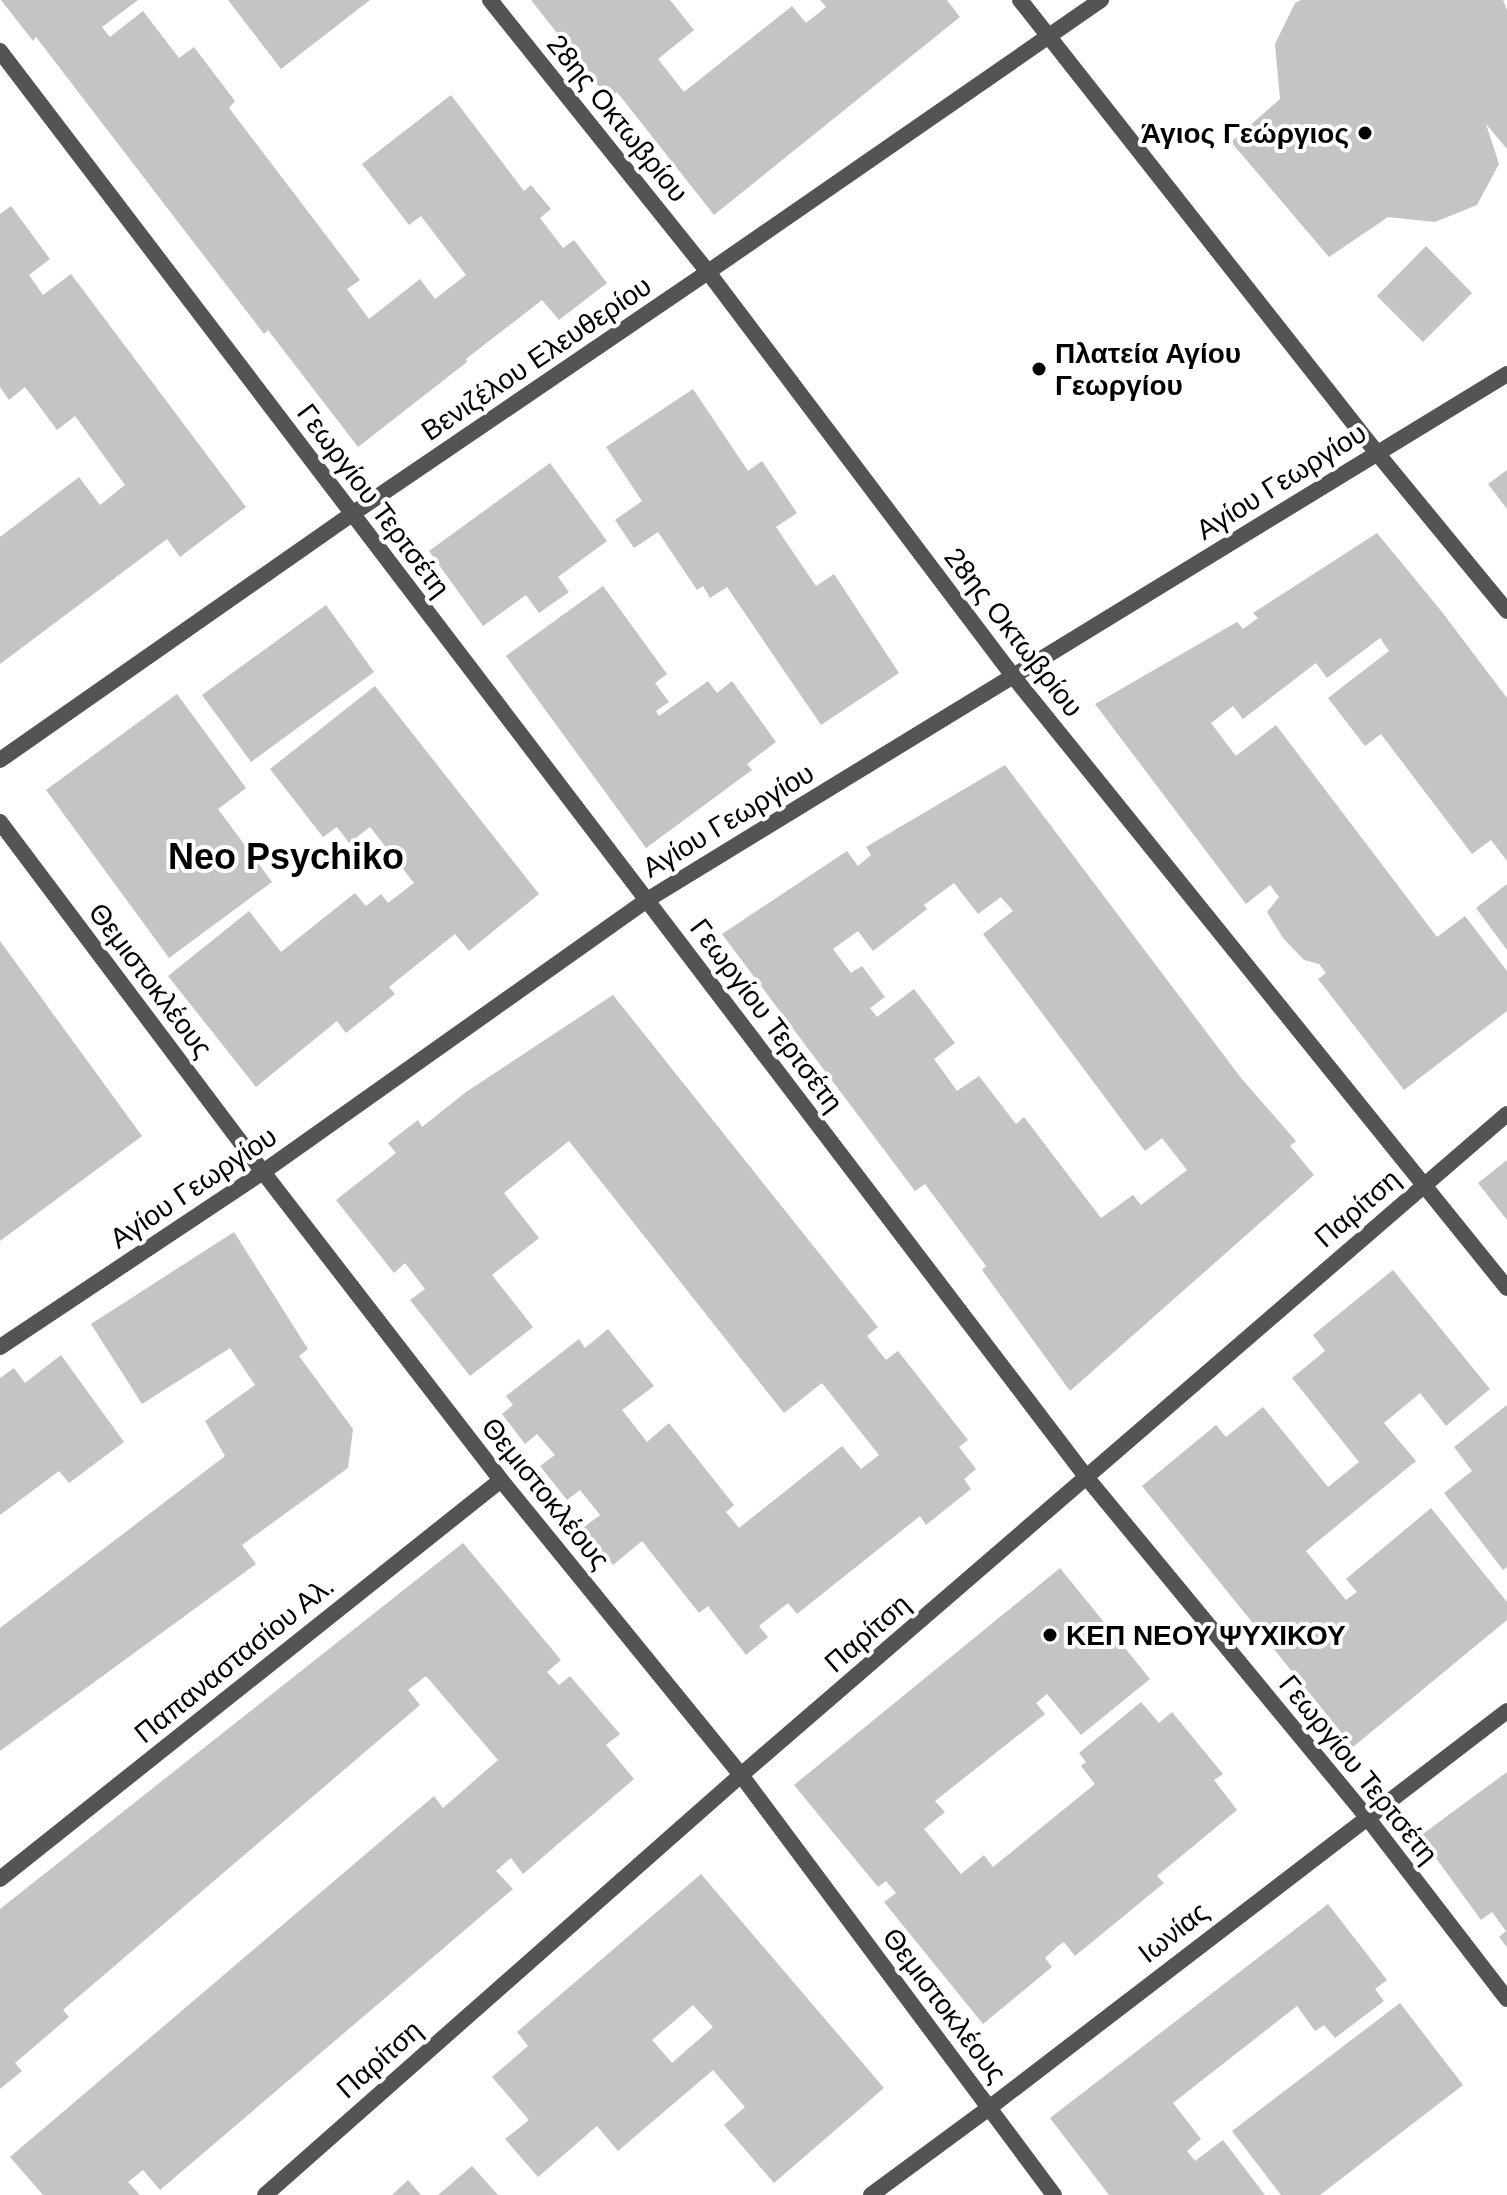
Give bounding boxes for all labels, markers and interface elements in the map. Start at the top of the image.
street label: 28ης Οκτωβρίου [541,29,694,208]
place label: Άγιος Γεώργιος [1141,118,1349,149]
marker: Άγιος Γεώργιος [1356,124,1374,142]
street label: Βενιζέλου Ελευθερίου [416,270,657,447]
place label: Πλατεία Αγίου Γεωργίου [1055,338,1241,401]
marker: Πλατεία Αγίου Γεωργίου [1030,360,1048,378]
street label: Γεωργίου Τερτσέτη [291,398,456,603]
street label: Αγίου Γεωργίου [1191,417,1372,546]
street label: 28ης Οκτωβρίου [938,542,1089,723]
street label: Αγίου Γεωργίου [637,757,819,884]
district label: Neo Psychiko [168,836,404,877]
street label: Θεμιστοκλέους [83,897,219,1064]
street label: Γεωργίου Τερτσέτη [684,913,849,1118]
street label: Αγίου Γεωργίου [104,1120,282,1254]
street label: Παρίτση [1309,1163,1406,1254]
street label: Θεμιστοκλέους [475,1412,616,1575]
street label: Παπαναστασίου Αλ. [129,1570,340,1749]
street label: Παρίτση [819,1588,916,1679]
place label: ΚΕΠ ΝΕΟΥ ΨΥΧΙΚΟΥ [1066,1620,1346,1651]
marker: ΚΕΠ ΝΕΟΥ ΨΥΧΙΚΟΥ [1041,1626,1059,1644]
street label: Γεωργίου Τερτσέτη [1273,1669,1444,1870]
street label: Ιωνίας [1132,1896,1214,1969]
street label: Θεμιστοκλέους [877,1922,1013,2089]
street label: Παρίτση [331,2014,428,2105]

